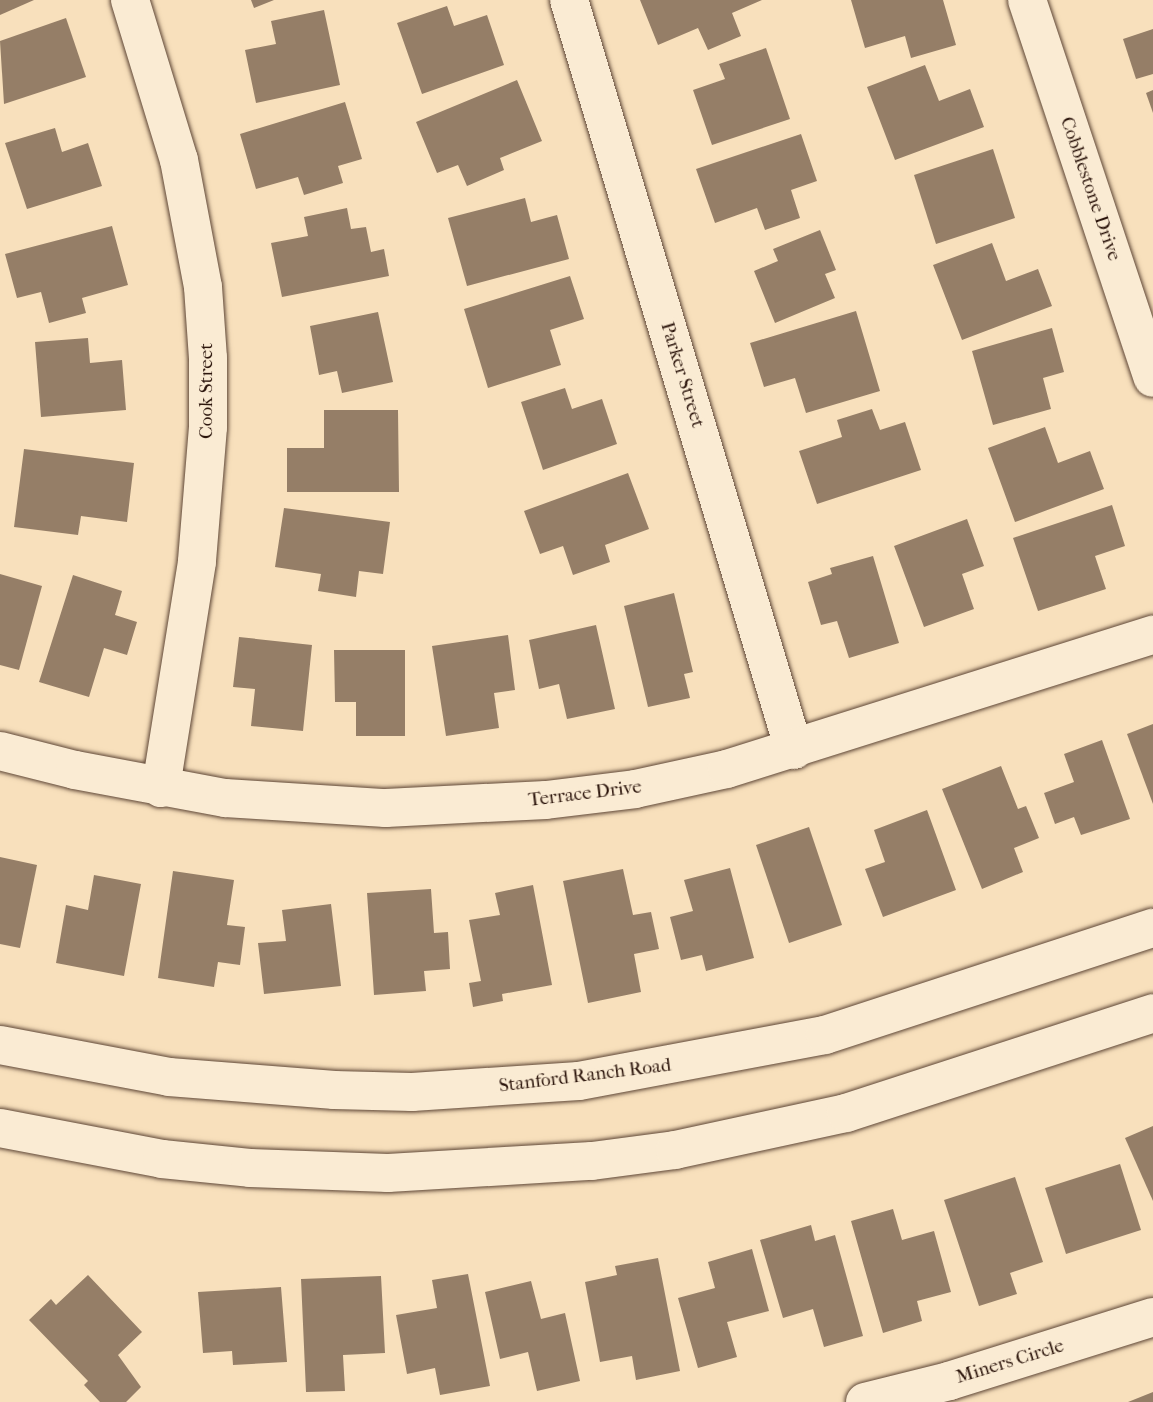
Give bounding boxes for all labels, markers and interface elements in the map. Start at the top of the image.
street label: Cobblestone Drive [1055,114,1125,264]
street label: Parker Street [655,319,709,431]
street label: Cook Street [196,343,218,439]
street label: Terrace Drive [527,776,643,812]
street label: Stanford Ranch Road [498,1054,672,1098]
street label: Miners Circle [953,1335,1067,1389]

